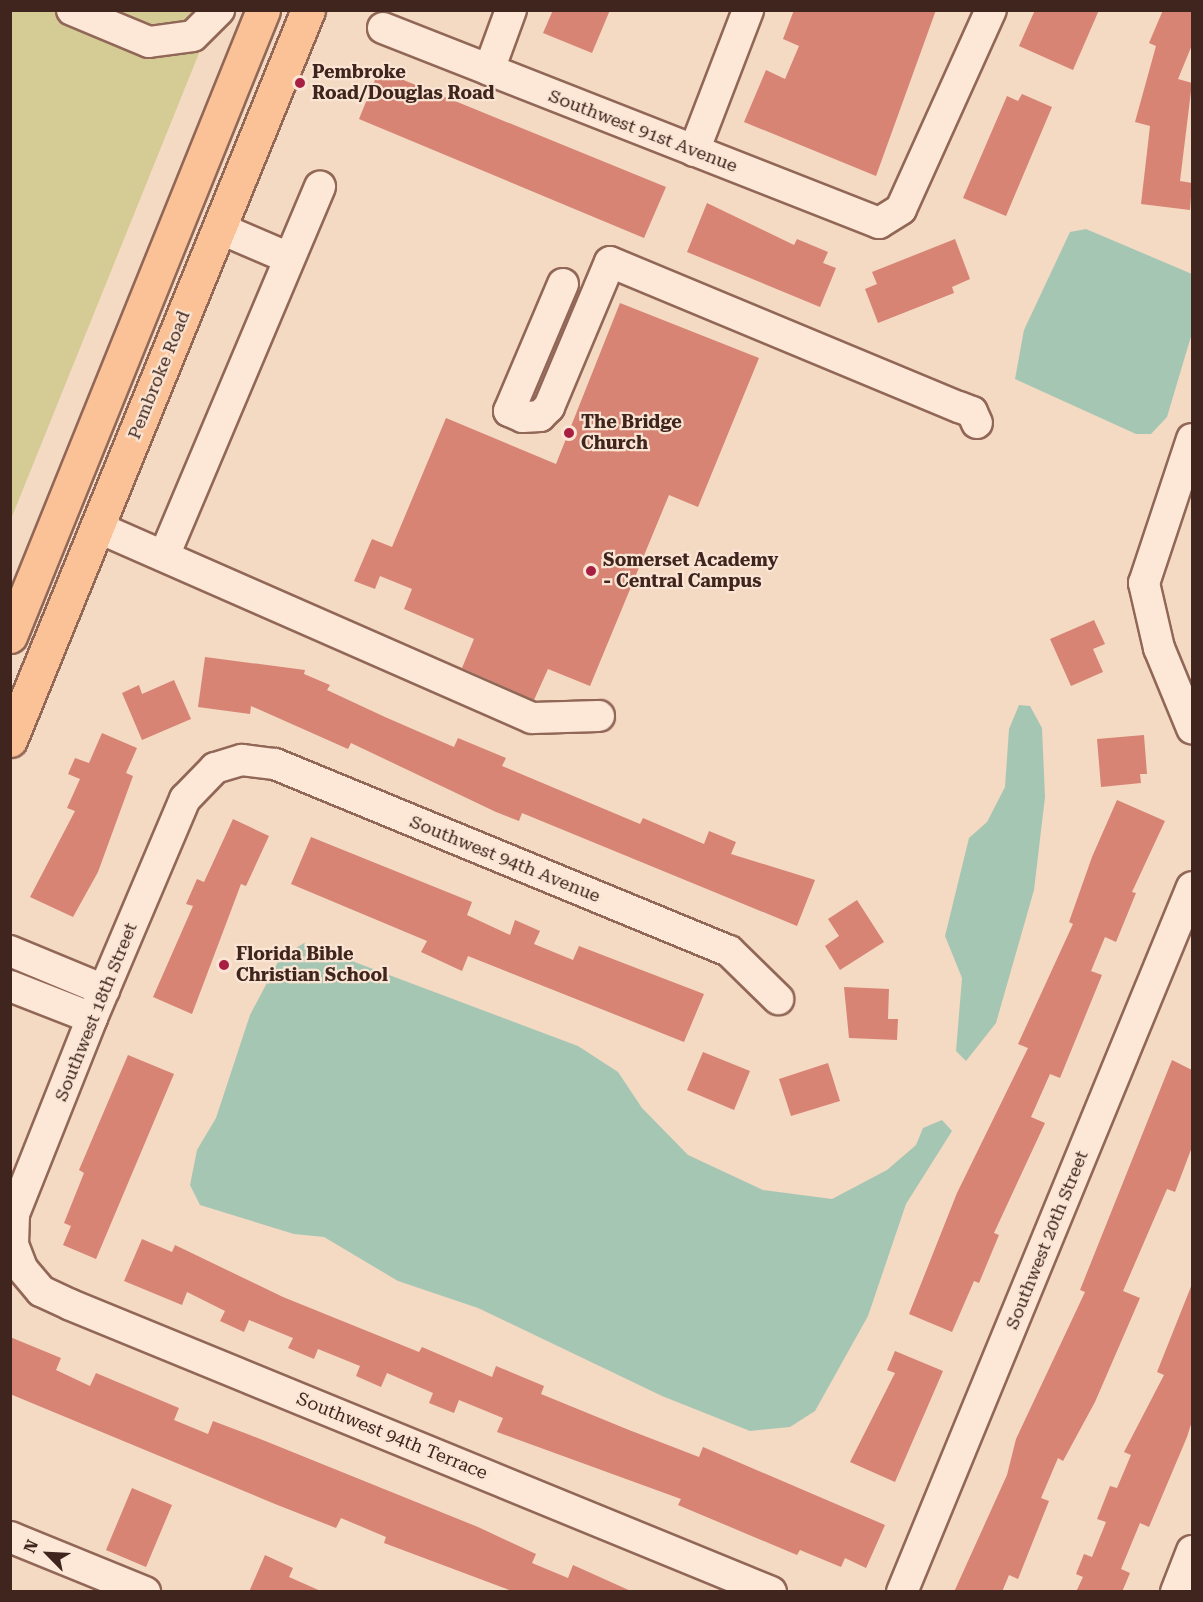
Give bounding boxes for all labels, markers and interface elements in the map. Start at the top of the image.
place label: Pembroke Road/Douglas Road [312,62,494,104]
marker: Pembroke Road/Douglas Road [293,76,307,90]
street label: Southwest 91st Avenue [545,85,741,177]
street label: Pembroke Road [123,308,195,442]
place label: The Bridge Church [581,412,682,454]
marker: The Bridge Church [562,426,576,440]
place label: Somerset Academy - Central Campus [603,550,778,592]
marker: Somerset Academy - Central Campus [584,564,598,578]
street label: Southwest 94th Avenue [407,811,603,907]
street label: Southwest 18th Street [50,919,142,1105]
place label: Florida Bible Christian School [236,944,388,986]
marker: Florida Bible Christian School [217,958,231,972]
street label: Southwest 20th Street [1001,1147,1093,1333]
street label: Southwest 94th Terrace [293,1388,491,1484]
north arrow [18,1524,78,1584]
text: N [20,1537,42,1556]

